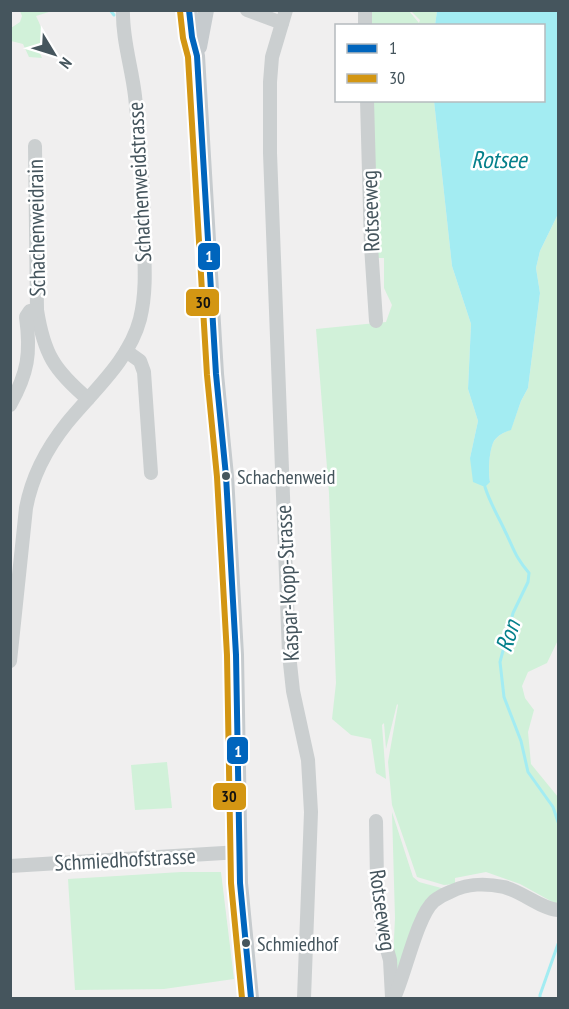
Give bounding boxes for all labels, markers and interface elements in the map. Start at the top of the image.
north arrow [24,24,84,84]
legend [335,24,545,102]
text: 1 [389,36,397,59]
text: N [55,54,76,73]
text: 30 [389,66,405,89]
street label: Schachenweidstrasse [121,101,157,263]
water label: Rotsee [471,144,529,175]
street label: Schachenweidrain [21,159,51,297]
street label: Rotseeweg [355,170,385,252]
line badge: 1 [197,242,221,271]
text: 1 [205,246,213,266]
line badge: 30 [185,288,220,317]
text: 30 [195,292,211,312]
place label: Schachenweid [237,464,335,490]
marker: Schachenweid [220,470,232,482]
street label: Kaspar-Kopp-Strasse [269,504,305,662]
water label: Ron [488,615,528,656]
line badge: 1 [226,736,249,765]
text: 1 [234,741,242,761]
line badge: 30 [212,782,247,811]
text: 30 [221,786,237,806]
street label: Schmiedhofstrasse [54,841,196,877]
street label: Rotseeweg [363,868,403,952]
place label: Schmiedhof [257,931,339,957]
marker: Schmiedhof [240,937,252,949]

